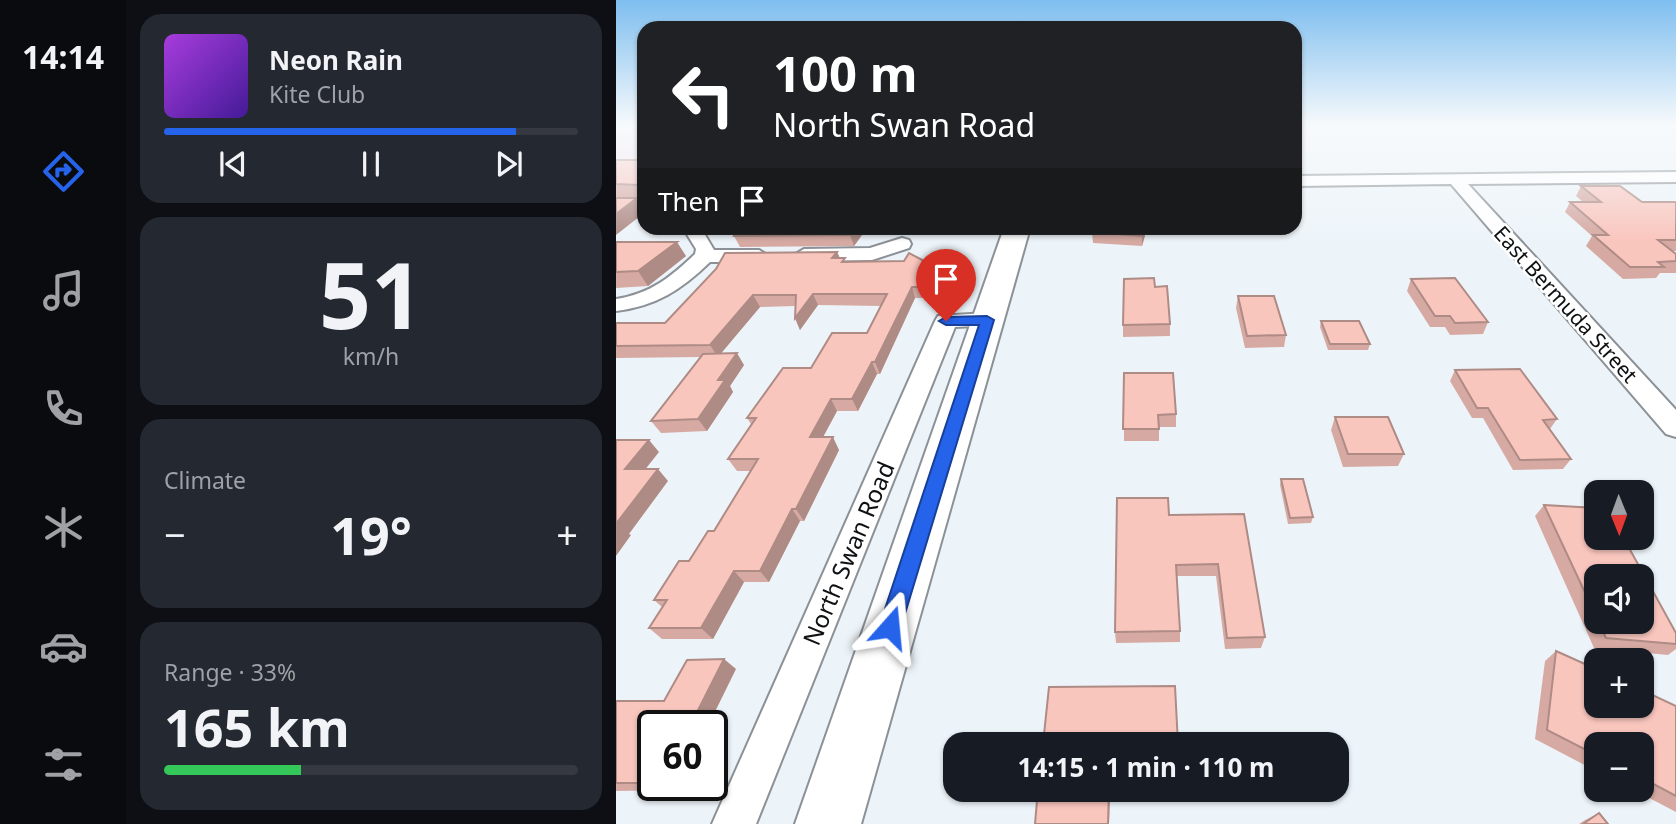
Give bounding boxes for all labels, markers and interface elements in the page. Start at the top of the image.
text: 14:14 [22,35,104,78]
text: 100 m [773,40,918,106]
text: Neon Rain [269,42,403,78]
icon: left [658,49,749,140]
text: Kite Club [269,78,365,110]
text: North Swan Road [773,103,1035,146]
icon: previous [214,145,252,183]
icon: pause [352,145,390,183]
icon: next [490,145,528,183]
icon: directions [39,147,88,196]
icon: arrive [733,182,771,220]
text: Then [658,183,719,219]
street label: East Bermuda Street [1488,220,1644,389]
text: 51 [319,232,423,356]
pin [916,249,976,321]
icon: arrive [927,260,965,298]
icon: music [39,266,88,315]
text: km/h [343,340,399,372]
icon: phone [39,384,88,433]
street label: North Swan Road [794,456,902,650]
text: Climate [164,464,246,496]
north arrow [1584,480,1654,550]
map controls [1584,480,1654,802]
text: 19° [330,499,412,570]
icon: climate [39,503,88,552]
text: − [164,508,186,560]
text: + [556,508,578,560]
button: sound [1584,564,1654,634]
position arrow [853,590,927,664]
icon: car [39,622,88,671]
button: + [1584,648,1654,718]
text: Range · 33% [164,656,296,688]
text: 165 km [164,691,350,762]
speed limit sign: 60 [637,710,728,801]
button: − [1584,732,1654,802]
icon: filters [39,740,88,789]
text: 14:15 · 1 min · 110 m [1018,749,1274,785]

